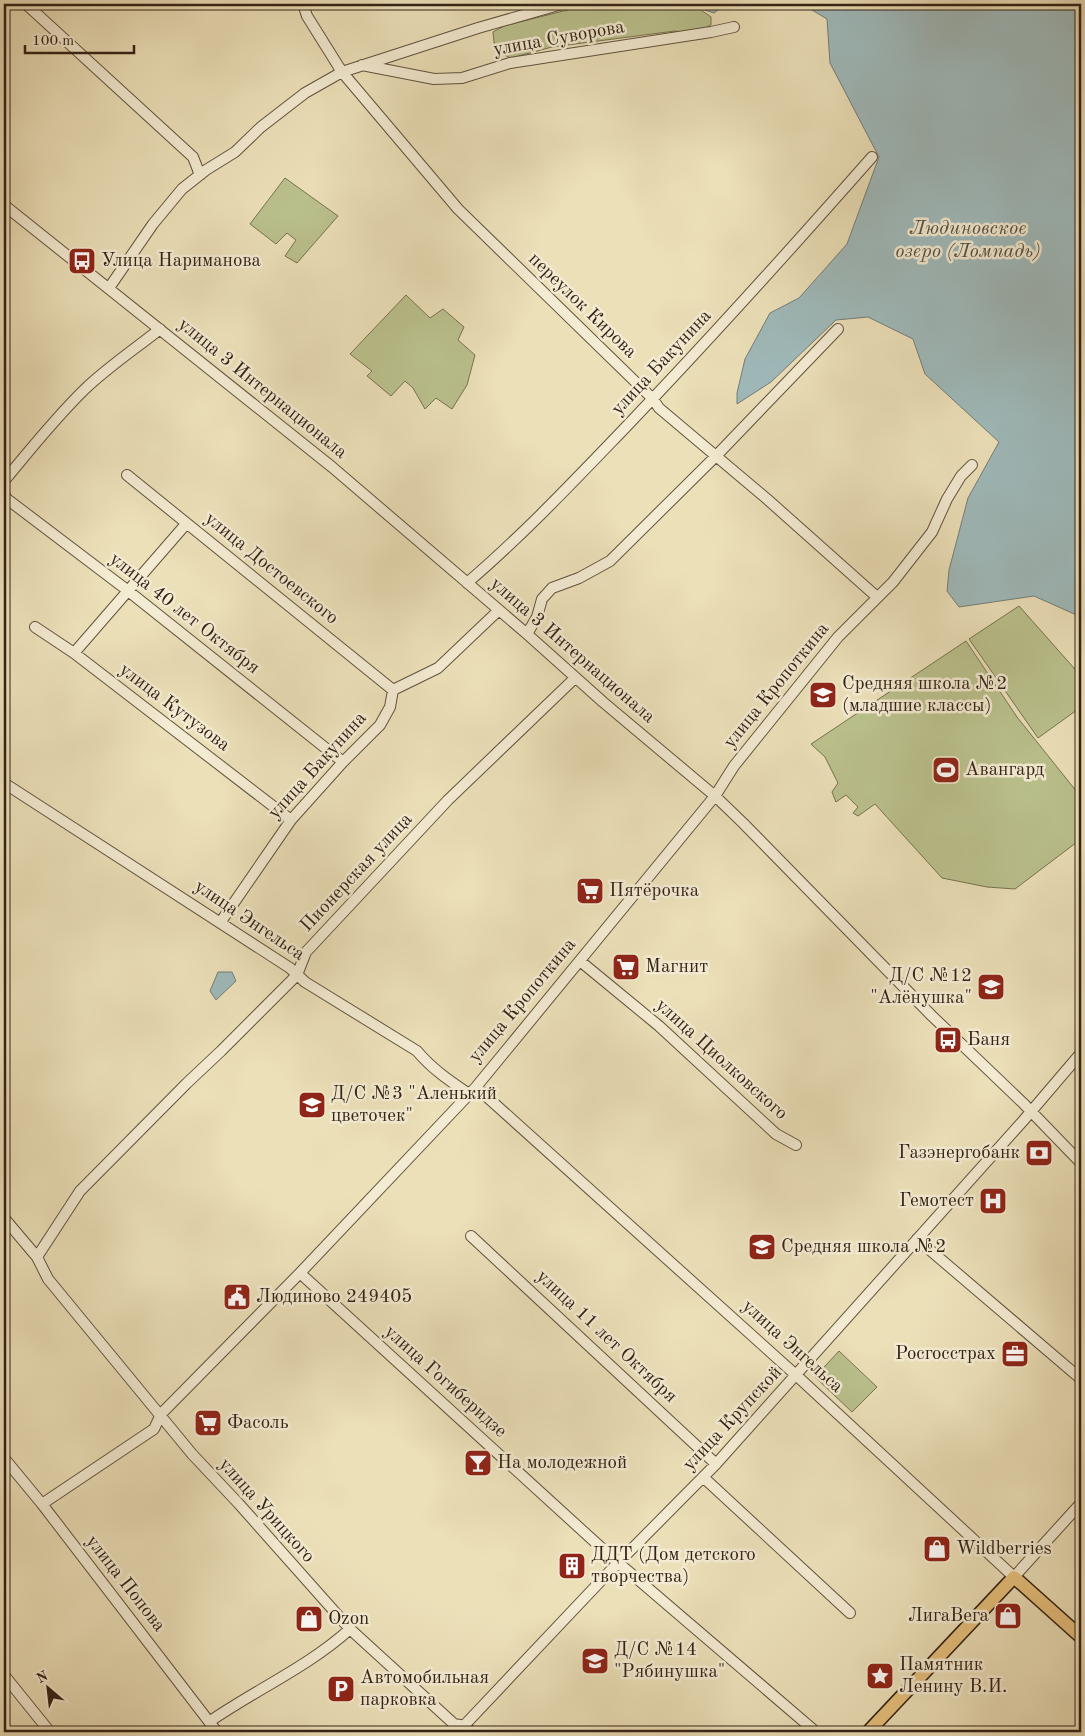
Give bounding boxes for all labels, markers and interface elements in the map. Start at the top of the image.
street label: улица Суворова [492,18,627,60]
scale bar [25,22,134,54]
text: 100 m [32,34,74,49]
water label: Людиновское озеро (Ломпадь) [895,219,1041,262]
bus stop icon: Улица Нариманова [67,246,97,276]
street label: переулок Кирова [524,250,640,363]
place label: Улица Нариманова [101,252,262,271]
street label: улица Бакунина [608,306,716,420]
street label: улица 3 Интернационала [174,315,351,463]
street label: улица Достоевского [201,509,341,629]
street label: улица 40 лет Октября [105,550,263,678]
street label: улица 3 Интернационала [486,574,658,728]
street label: улица Кропоткина [721,619,834,752]
street label: улица Кутузова [115,660,233,756]
place label: Средняя школа №2 (младшие классы) [842,675,1007,716]
school or university icon: Средняя школа №2 (младшие классы) [808,680,838,710]
street label: улица Бакунина [265,708,371,823]
sports icon: Авангард [931,755,961,785]
place label: Авангард [965,761,1045,780]
street label: Пионерская улица [297,810,417,936]
supermarket icon: Пятёрочка [575,876,605,906]
street label: улица Энгельса [190,877,308,965]
place label: Пятёрочка [609,882,700,901]
street label: улица Кропоткина [466,935,581,1067]
supermarket icon: Магнит [611,952,641,982]
place label: Магнит [645,958,708,977]
place label: Д/С №12 "Алёнушка" [870,967,972,1008]
school or university icon: Д/С №12 "Алёнушка" [976,972,1006,1002]
street label: улица Циолковского [651,996,791,1124]
bus stop icon: Баня [933,1025,963,1055]
place label: Баня [967,1031,1010,1050]
place label: Д/С №3 "Аленький цветочек" [331,1085,497,1126]
school or university icon: Д/С №3 "Аленький цветочек" [297,1090,327,1120]
bank icon: Газэнергобанк [1024,1138,1054,1168]
place label: Газэнергобанк [898,1144,1020,1163]
hospital icon: Гемотест [978,1186,1008,1216]
place label: Гемотест [899,1192,974,1211]
school or university icon: Средняя школа №2 [747,1232,777,1262]
place label: Средняя школа №2 [781,1238,946,1257]
street label: улица 11 лет Октября [532,1267,680,1407]
public building icon: Людиново 249405 [222,1282,252,1312]
place label: Людиново 249405 [256,1288,412,1307]
street label: улица Энгельса [738,1297,847,1398]
street label: улица Гогиберидзе [380,1322,510,1442]
office icon: Росгосстрах [1000,1339,1030,1369]
place label: Росгосстрах [895,1345,996,1364]
street label: улица Крупской [680,1363,786,1475]
supermarket icon: Фасоль [193,1408,223,1438]
place label: Фасоль [227,1414,289,1433]
bar icon: На молодежной [463,1448,493,1478]
place label: На молодежной [497,1454,627,1473]
street label: улица Урицкого [214,1455,318,1567]
street label: улица Попова [82,1532,169,1636]
shop icon: Wildberries [922,1534,952,1564]
place label: Wildberries [956,1540,1052,1559]
place label: ДДТ (Дом детского творчества) [591,1545,756,1587]
building icon: ДДТ (Дом детского творчества) [557,1551,587,1581]
shop icon: ЛигаВега [993,1601,1023,1631]
shop icon: Ozon [294,1604,324,1634]
place label: ЛигаВега [908,1607,990,1626]
place label: Ozon [328,1610,369,1629]
place label: Д/С №14 "Рябинушка" [614,1641,725,1682]
school or university icon: Д/С №14 "Рябинушка" [580,1646,610,1676]
place label: Памятник Ленину В.И. [899,1656,1007,1697]
place icon: Памятник Ленину В.И. [865,1661,895,1691]
north arrow [22,1664,72,1714]
text: N [34,1669,51,1686]
place label: Автомобильная парковка [360,1669,489,1710]
parking icon: Автомобильная парковка [326,1674,356,1704]

